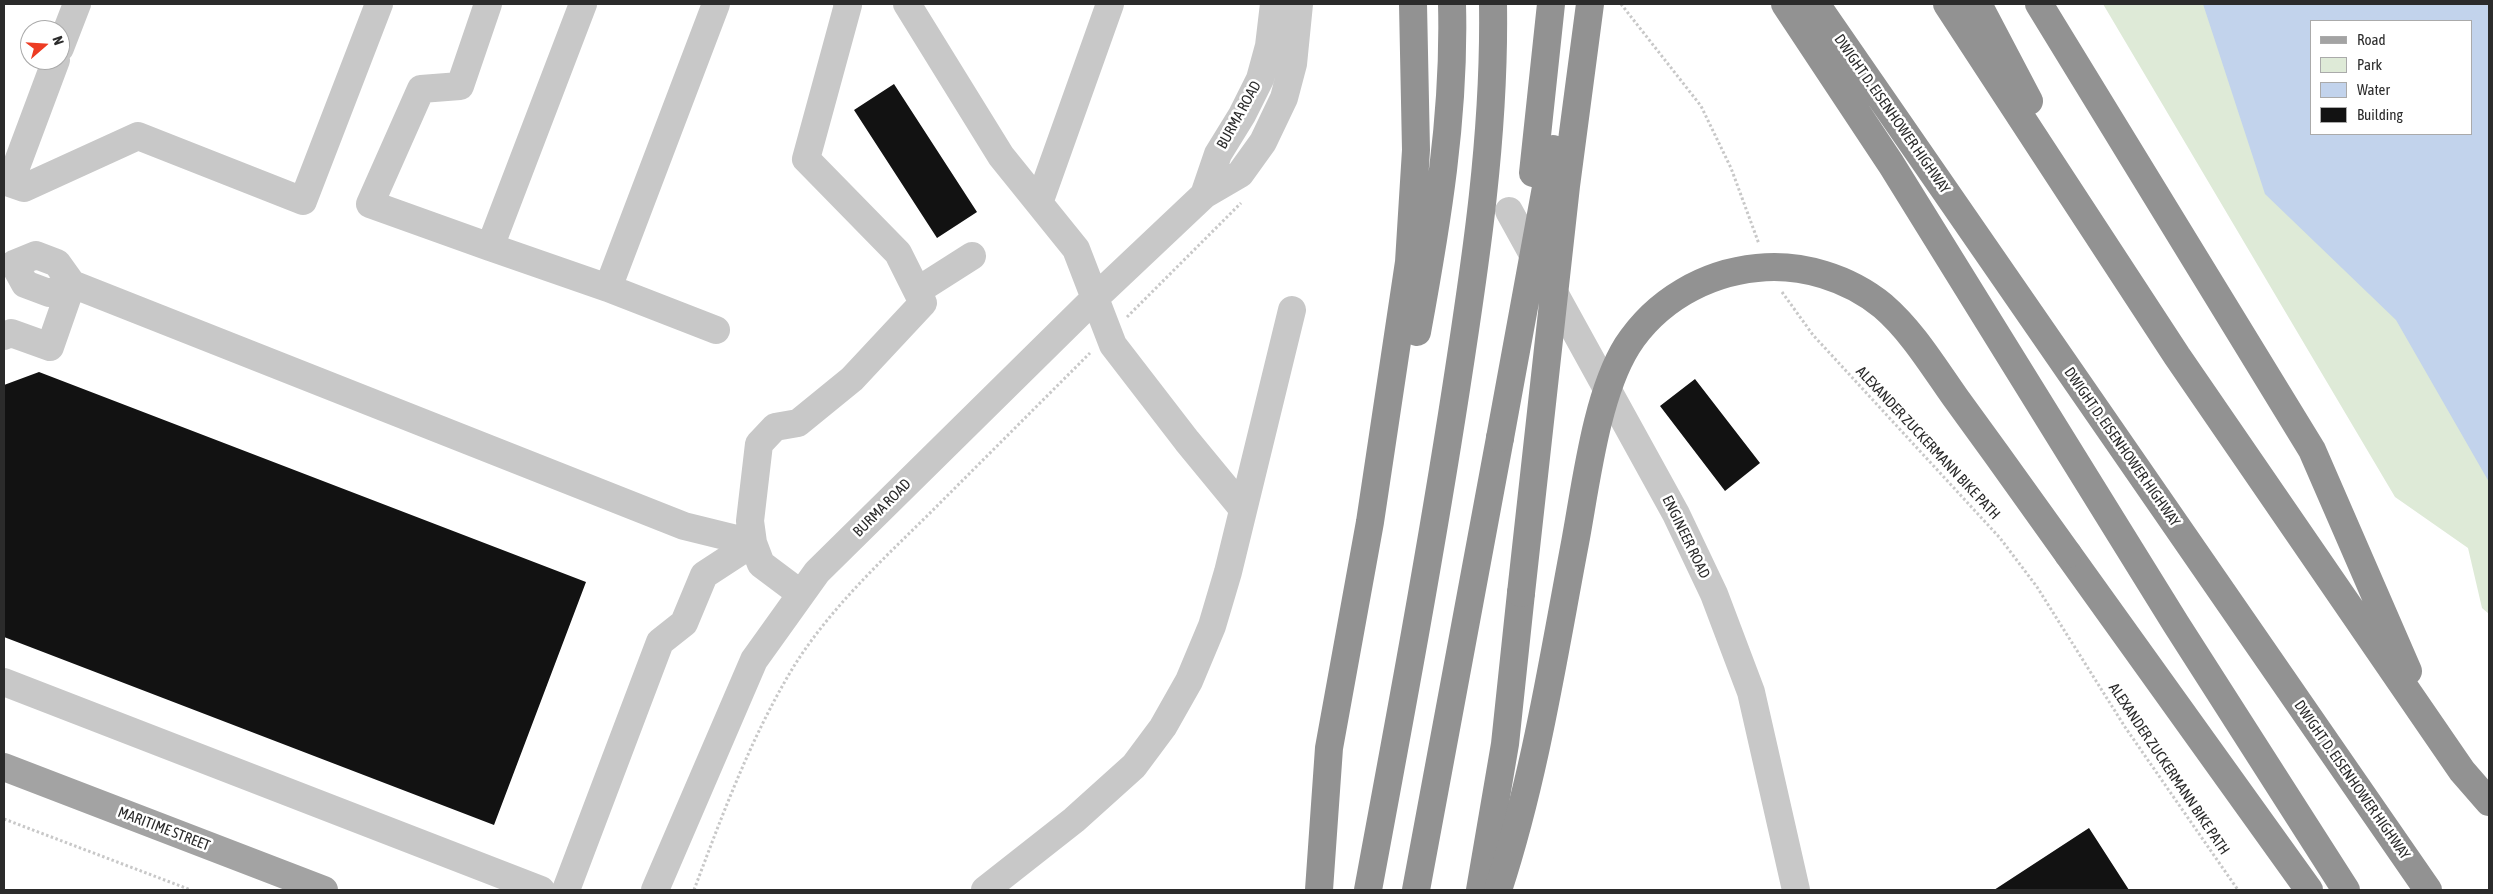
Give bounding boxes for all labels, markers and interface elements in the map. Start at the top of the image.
north arrow [20,20,70,70]
legend [2310,20,2473,135]
street label: DWIGHT D. EISENHOWER HIGHWAY [1830,31,1954,197]
text: Road [2357,31,2386,48]
text: N [49,34,67,47]
text: Park [2357,56,2382,73]
street label: BURMA ROAD [1213,78,1265,152]
text: Water [2357,81,2390,98]
text: Building [2357,106,2403,123]
street label: ALEXANDER ZUCKERMANN BIKE PATH [1852,363,2004,523]
street label: DWIGHT D. EISENHOWER HIGHWAY [2060,364,2184,530]
street label: BURMA ROAD [849,475,915,541]
street label: ENGINEER ROAD [1658,493,1714,581]
street label: ALEXANDER ZUCKERMANN BIKE PATH [2105,680,2233,858]
street label: DWIGHT D. EISENHOWER HIGHWAY [2290,697,2414,863]
street label: MARITIME STREET [115,803,213,855]

